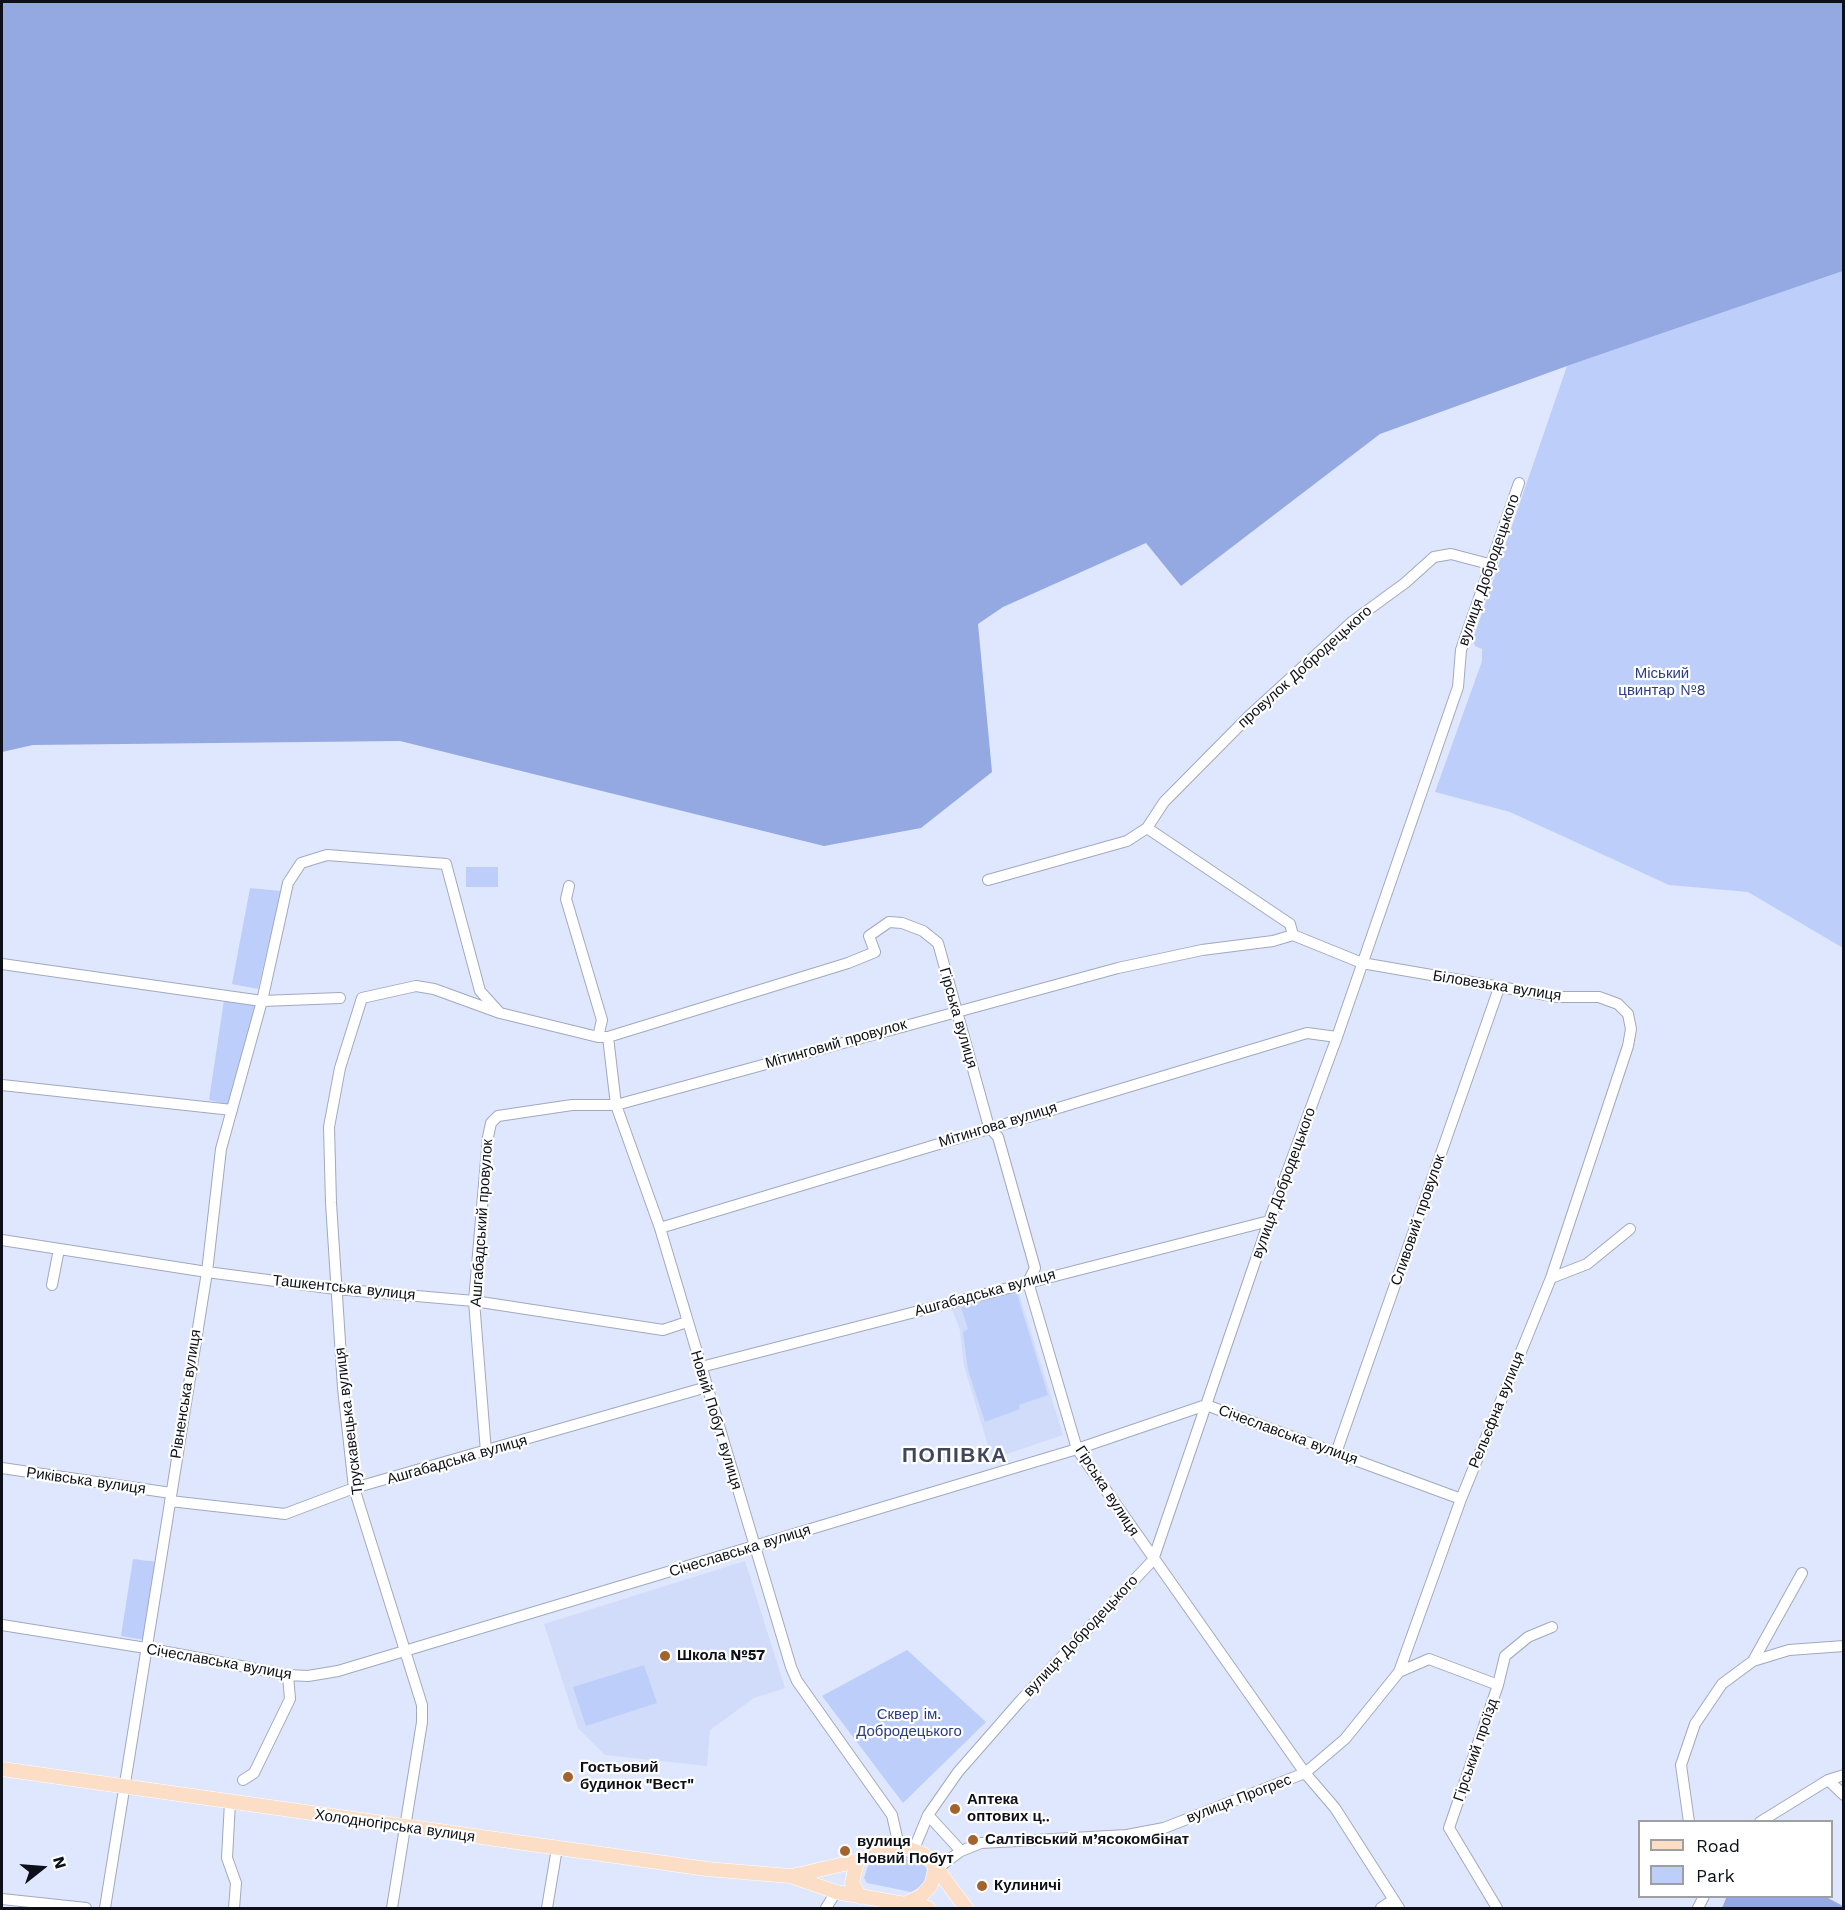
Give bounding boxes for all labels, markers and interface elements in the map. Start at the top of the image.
street label: вулиця Добродецького [1455,492,1523,648]
street label: провулок Добродецького [1234,602,1376,732]
park label: Міський цвинтар №8 [1618,665,1706,700]
street label: Гірська вулиця [935,965,981,1071]
street label: Біловезька вулиця [1431,967,1563,1005]
street label: Мітинговий провулок [763,1015,909,1073]
street label: Мітингова вулиця [937,1098,1059,1152]
street label: вулиця Добродецького [1248,1105,1320,1261]
street label: Ашгабадський провулок [467,1139,497,1307]
street label: Сливовий провулок [1387,1152,1449,1288]
street label: Ашгабадська вулиця [913,1266,1057,1320]
street label: Ташкентська вулиця [272,1272,416,1304]
street label: Рівненська вулиця [167,1328,205,1460]
street label: Трускавецька вулиця [331,1346,367,1496]
street label: Новий Побут вулиця [686,1348,746,1492]
street label: Рельєфна вулиця [1465,1349,1529,1471]
street label: Січеславська вулиця [1216,1401,1360,1469]
street label: Ашгабадська вулиця [385,1431,529,1489]
street label: Гірська вулиця [1071,1442,1143,1540]
district label: ПОПІВКА [902,1443,1008,1469]
street label: Риківська вулиця [25,1464,147,1498]
street label: Січеславська вулиця [667,1521,813,1581]
street label: вулиця Добродецького [1020,1572,1142,1700]
street label: Січеславська вулиця [145,1640,293,1684]
place label: Школа №57 [677,1647,765,1665]
marker: Школа №57 [658,1649,672,1663]
street label: Гірський проїзд [1450,1696,1502,1804]
park label: Сквер ім. Добродецького [856,1706,962,1741]
place label: Гостьовий будинок "Вест" [580,1759,694,1794]
marker: Гостьовий будинок "Вест" [561,1770,575,1784]
street label: вулиця Прогрес [1184,1771,1294,1827]
place label: Аптека оптових ц‥ [967,1791,1050,1826]
marker: Аптека оптових ц‥ [948,1802,962,1816]
street label: Холодногірська вулиця [314,1806,476,1846]
legend [1638,1820,1833,1898]
place label: Салтівський м’ясокомбінат [985,1831,1189,1849]
place label: вулиця Новий Побут [857,1833,954,1868]
marker: Салтівський м’ясокомбінат [966,1833,980,1847]
text: Road [1696,1835,1740,1856]
north arrow [12,1838,72,1898]
marker: вулиця Новий Побут [838,1844,852,1858]
text: N [49,1854,71,1871]
text: Park [1696,1865,1735,1886]
place label: Кулиничі [994,1877,1061,1895]
marker: Кулиничі [975,1879,989,1893]

